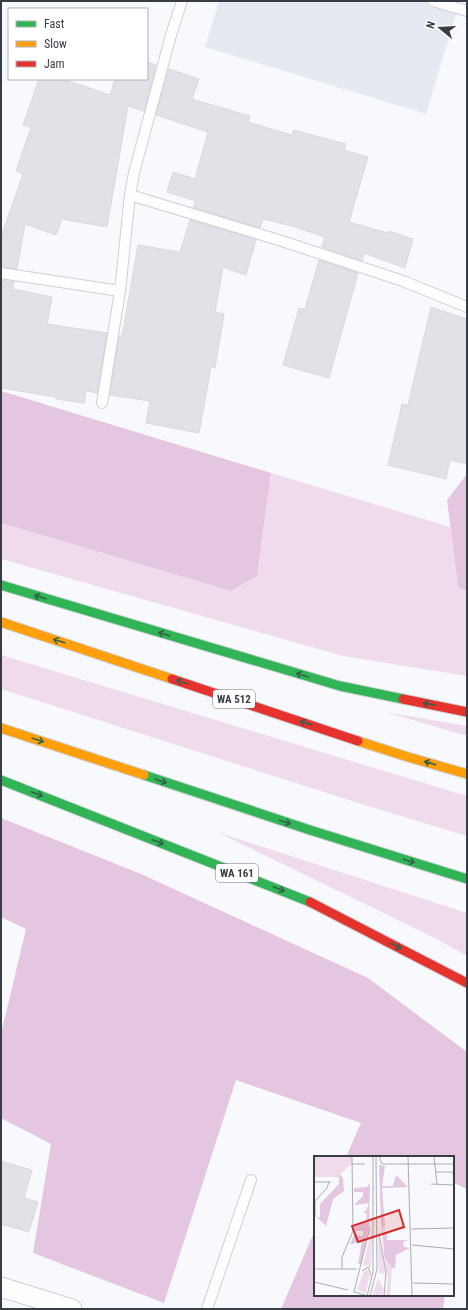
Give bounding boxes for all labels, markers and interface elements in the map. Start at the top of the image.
legend [8,8,148,80]
north arrow [420,8,460,48]
text: Fast [44,17,65,31]
text: N [424,20,438,30]
text: Slow [44,37,67,51]
text: Jam [44,57,65,71]
one-way arrow [33,593,46,600]
one-way arrow [158,630,171,637]
one-way arrow [53,637,65,645]
one-way arrow [296,671,309,678]
one-way arrow [177,678,189,686]
road number: WA 512 [213,690,255,708]
one-way arrow [423,700,436,708]
one-way arrow [300,719,313,726]
one-way arrow [31,737,44,744]
one-way arrow [423,759,436,766]
one-way arrow [155,778,168,785]
one-way arrow [31,791,43,799]
one-way arrow [278,819,291,826]
one-way arrow [152,838,164,846]
one-way arrow [402,858,415,865]
road number: WA 161 [216,864,258,882]
one-way arrow [273,886,285,893]
one-way arrow [390,943,402,950]
inset map [314,1156,454,1296]

